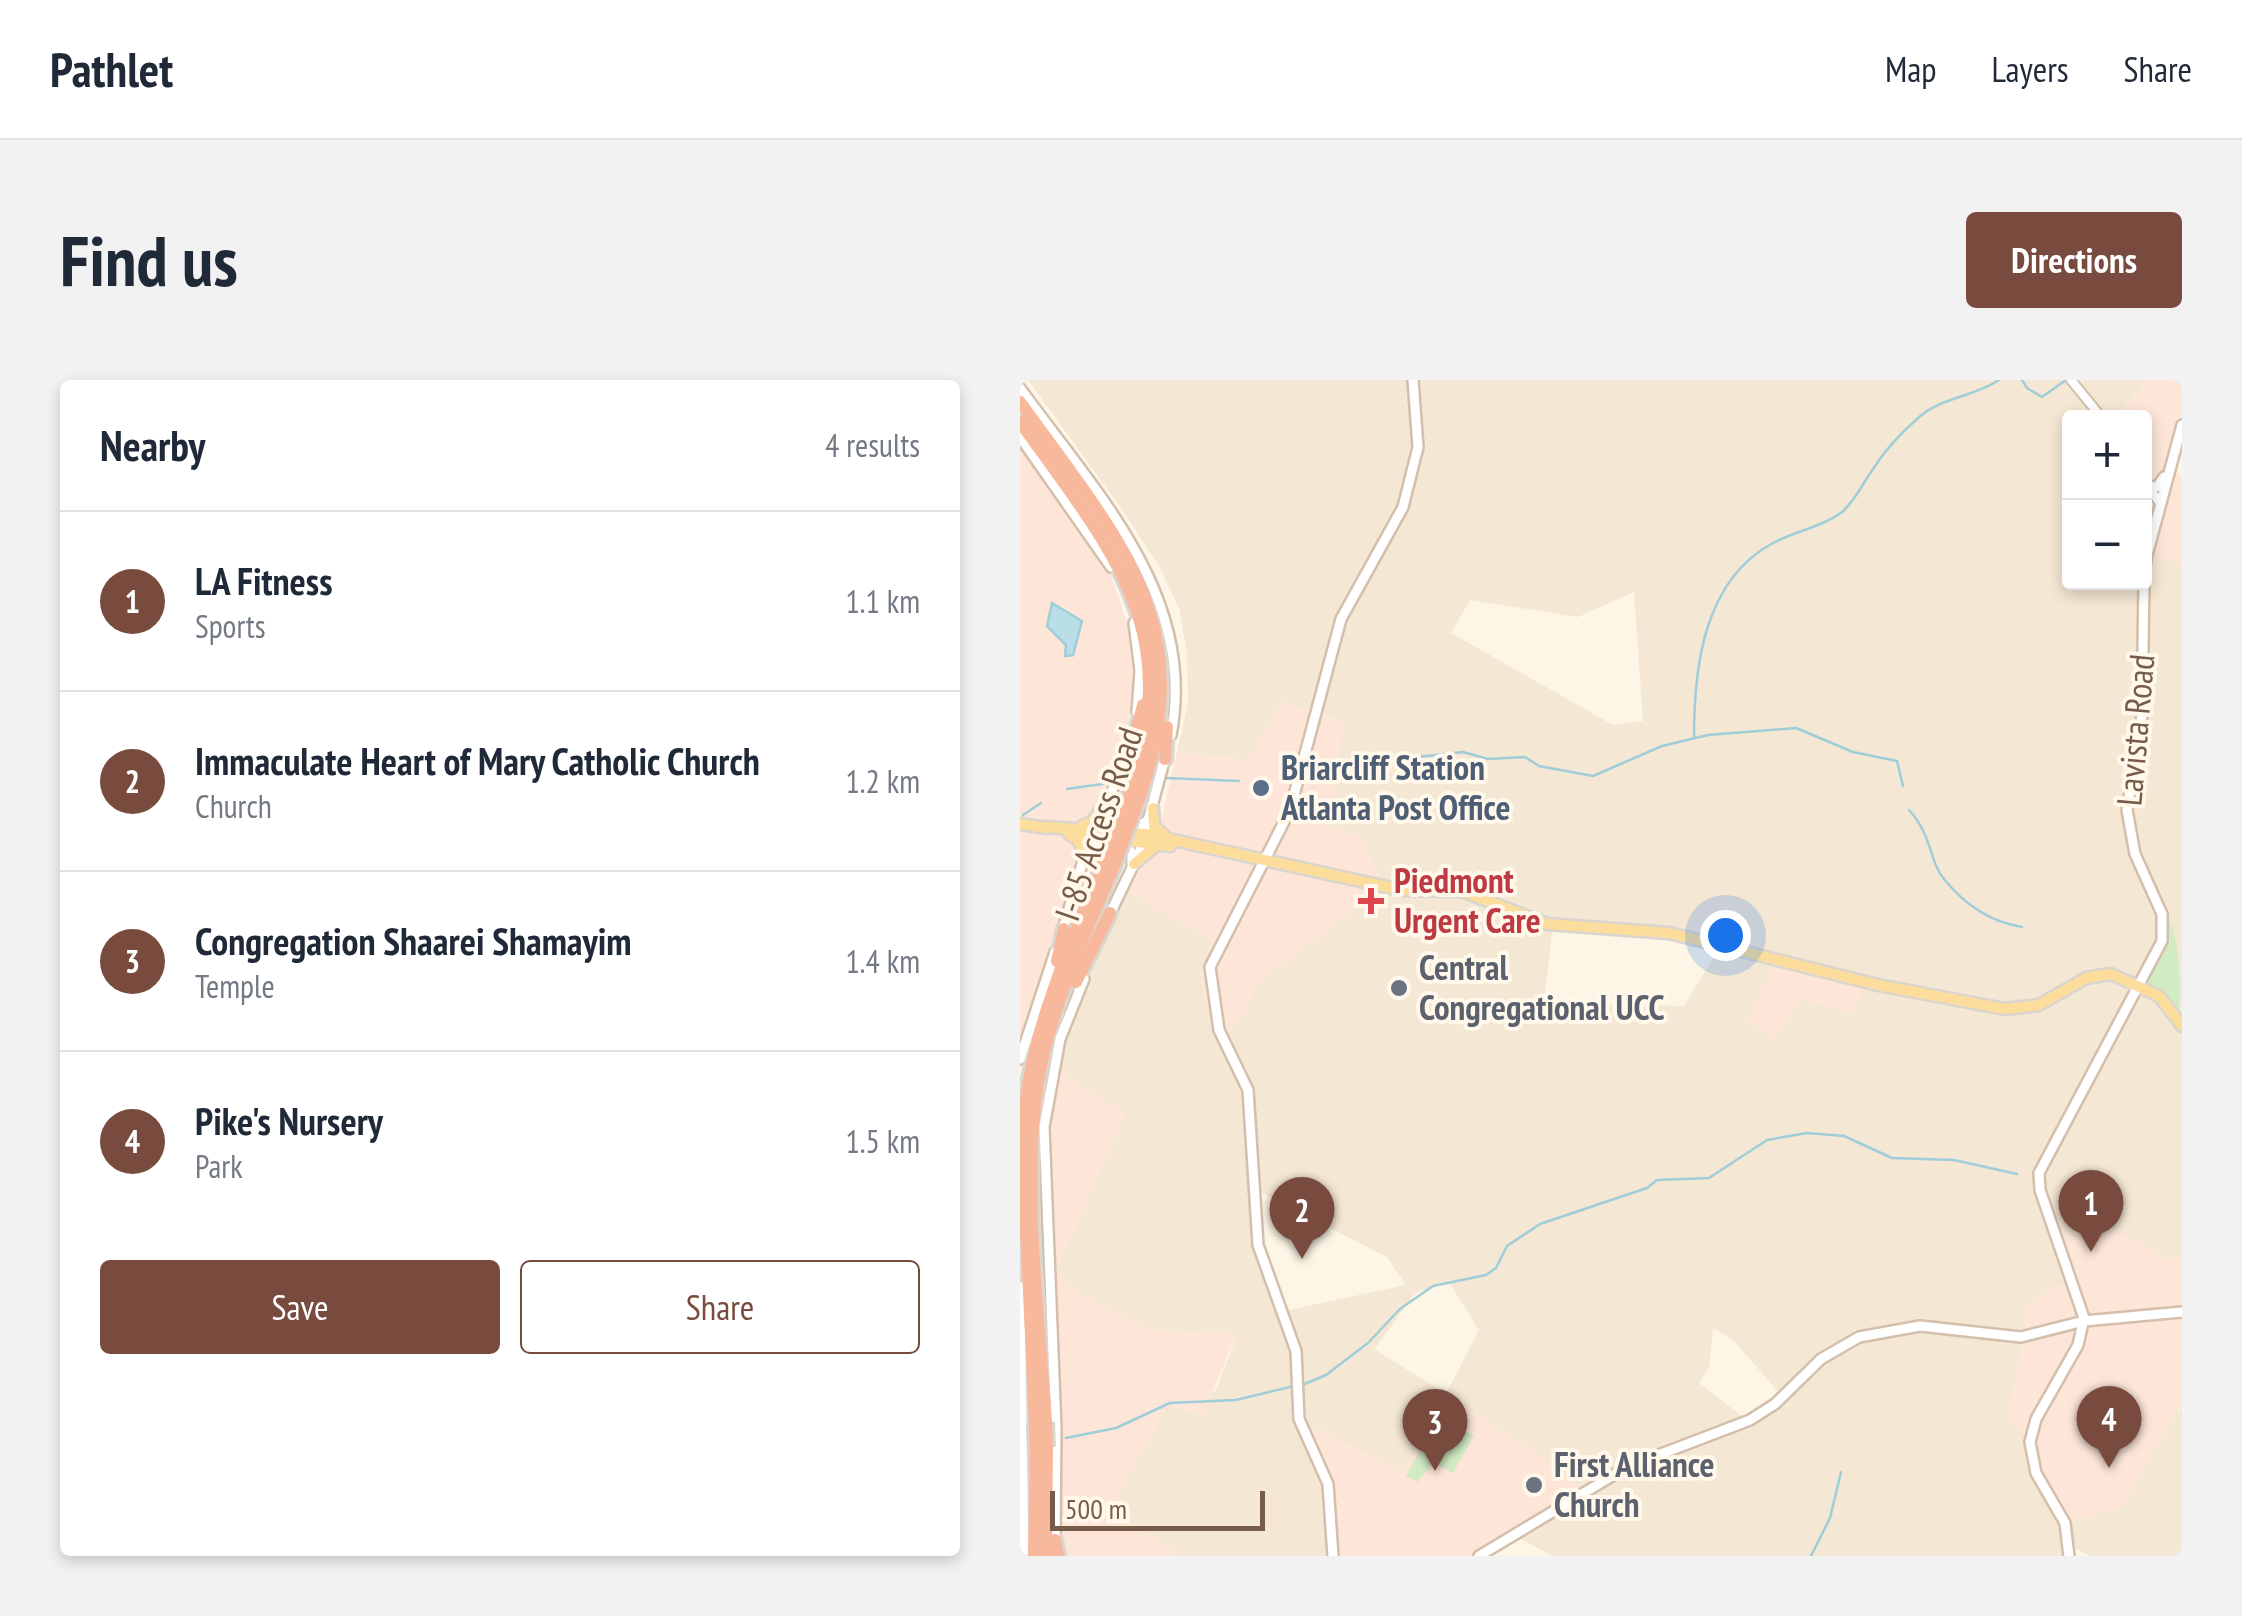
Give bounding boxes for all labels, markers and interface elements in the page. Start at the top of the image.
text: Pathlet [50,38,173,100]
text: Map [1885,46,1936,92]
text: Layers [1991,46,2069,92]
text: Share [2124,46,2192,92]
button: Directions [1966,212,2182,308]
text: Find us [60,215,238,305]
map controls [2062,410,2152,590]
button: + [2062,410,2152,500]
text: Nearby [100,418,205,473]
text: 4 results [825,424,920,466]
button: − [2062,500,2152,590]
text: LA Fitness [195,556,332,605]
text: 1 [125,580,140,622]
text: 1.1 km [845,580,920,622]
text: Sports [195,605,266,647]
street label: Lavista Road [2105,652,2165,808]
street label: I-85 Access Road [1044,721,1153,926]
text: Immaculate Heart of Mary Catholic Church [195,736,760,785]
place label: Briarcliff Station Atlanta Post Office [1280,744,1510,830]
text: 2 [125,760,140,802]
text: 1.2 km [845,760,920,802]
marker: Briarcliff Station Atlanta Post Office [1250,777,1272,799]
text: Church [195,785,272,827]
place label: Piedmont Urgent Care [1394,857,1541,943]
marker: Piedmont Urgent Care [1358,888,1384,914]
your location [1700,910,1751,961]
text: Congregation Shaarei Shamayim [195,916,632,965]
text: 3 [125,940,140,982]
text: 1.4 km [845,940,920,982]
place label: Central Congregational UCC [1419,944,1665,1030]
text: Temple [195,965,275,1007]
marker: Central Congregational UCC [1388,977,1410,999]
text: Pike's Nursery [195,1096,383,1145]
text: 4 [125,1120,140,1162]
text: 1.5 km [845,1120,920,1162]
text: Park [195,1145,243,1187]
pin: 1 [2058,1170,2124,1252]
pin: 2 [1270,1176,1334,1259]
button: Save [100,1260,500,1354]
button: Share [520,1260,920,1354]
pin: 4 [2076,1386,2142,1468]
pin: 3 [1402,1388,1468,1471]
place label: First Alliance Church [1554,1441,1715,1527]
marker: First Alliance Church [1523,1474,1545,1496]
scale bar [1050,1486,1265,1530]
text: 500 m [1065,1490,1127,1527]

